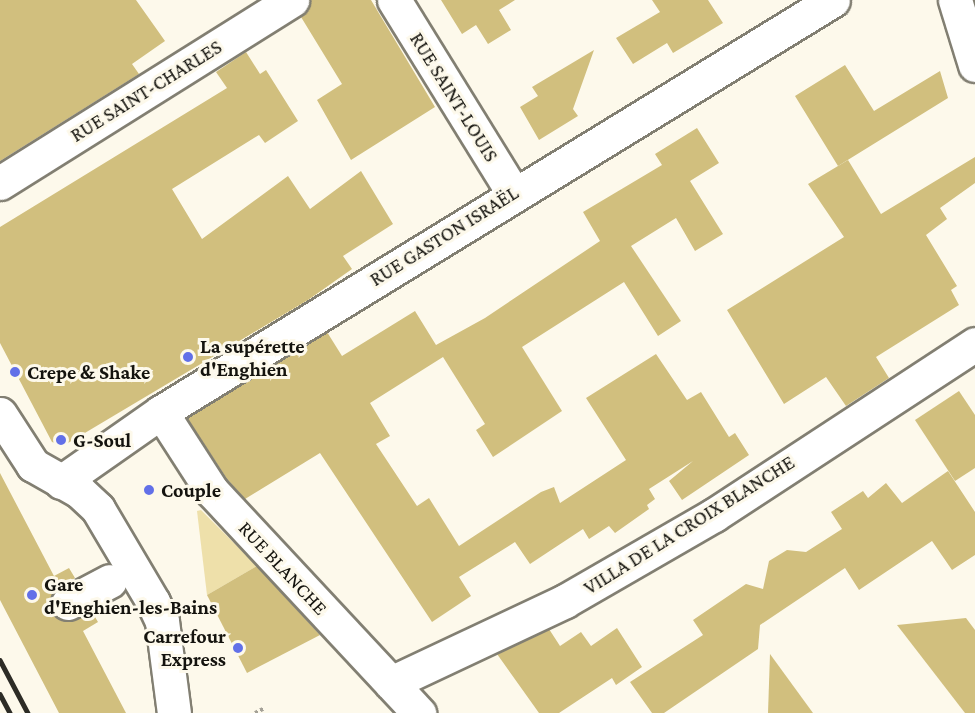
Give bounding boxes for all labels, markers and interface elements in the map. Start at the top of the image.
street label: RUE SAINT-LOUIS [405,28,503,166]
street label: RUE SAINT-CHARLES [66,35,226,147]
street label: RUE GASTON ISRAËL [365,181,523,291]
place label: La supérette d'Enghien [200,334,304,381]
marker: La supérette d'Enghien [181,350,195,364]
place label: Crepe & Shake [27,360,150,384]
marker: Crepe & Shake [8,365,22,379]
place label: G-Soul [73,428,131,452]
marker: G-Soul [54,433,68,447]
street label: VILLA DE LA CROIX BLANCHE [579,450,799,600]
place label: Couple [161,478,221,502]
marker: Couple [142,483,156,497]
street label: RUE BLANCHE [233,516,333,620]
place label: Gare d'Enghien-les-Bains [44,572,217,619]
marker: Gare d'Enghien-les-Bains [25,588,39,602]
place label: Carrefour Express [143,624,226,671]
marker: Carrefour Express [231,641,245,655]

